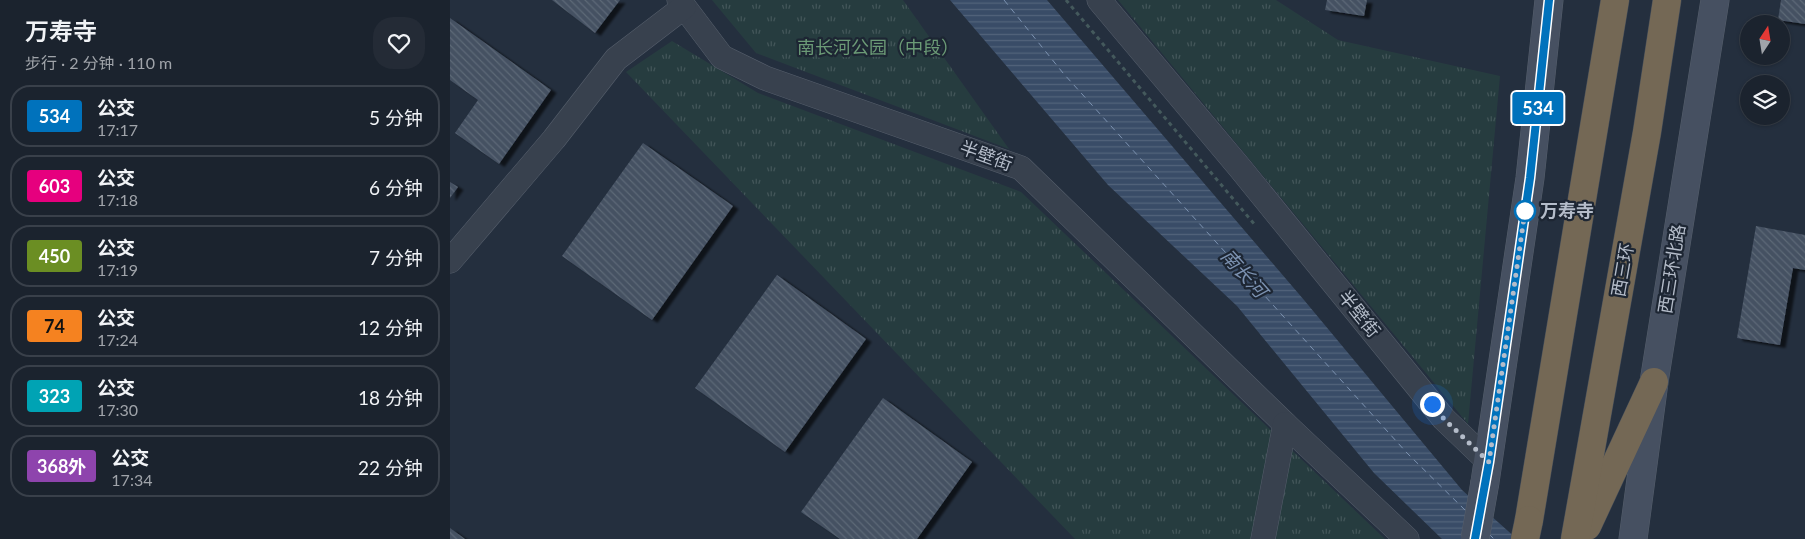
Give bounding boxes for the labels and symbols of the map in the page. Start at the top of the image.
north arrow [1740,15,1790,65]
park label: 南长河公园（中段） [797,36,959,58]
line badge: 534 [1509,92,1567,124]
street label: 半壁街 [957,135,1015,175]
place label: 万寿寺 [1540,199,1594,221]
marker: 万寿寺 [1514,200,1536,222]
street label: 西三环北路 [1653,223,1689,315]
street label: 西三环 [1606,241,1638,298]
water label: 南长河 [1217,244,1275,305]
street label: 半壁街 [1334,285,1385,341]
your location [1420,392,1445,417]

